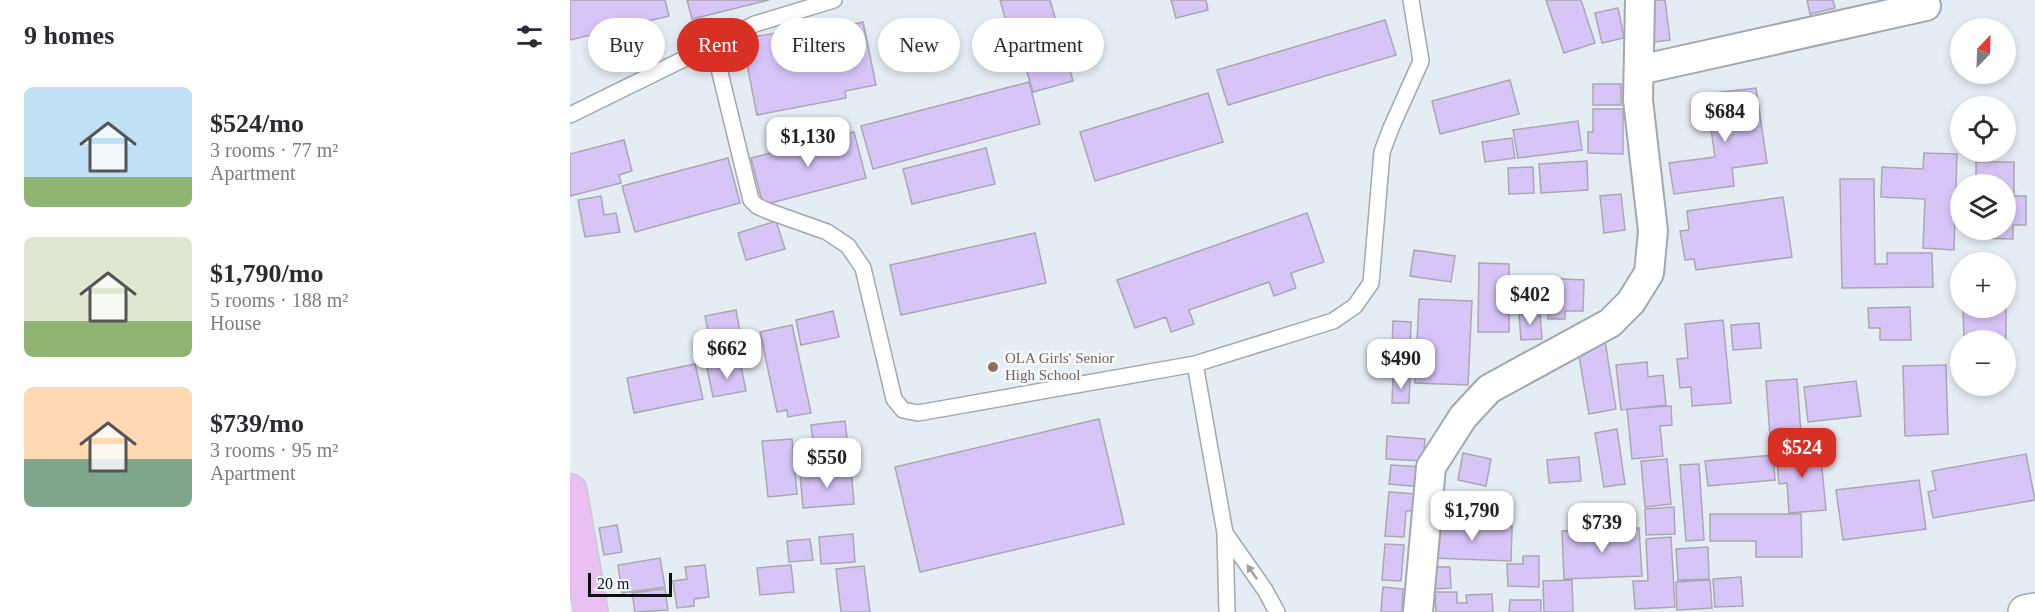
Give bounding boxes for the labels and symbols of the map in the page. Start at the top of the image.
north arrow [1950,18,2016,84]
pin: $684 [1689,92,1761,143]
pin: $1,130 [759,117,857,168]
pin: $402 [1494,275,1566,326]
pin: $662 [691,329,763,380]
pin: $490 [1365,339,1437,390]
place label: OLA Girls' Senior High School [1005,350,1114,383]
marker: OLA Girls' Senior High School [986,360,1000,374]
pin: $524 [1766,428,1838,479]
pin: $550 [791,438,863,489]
pin: $1,790 [1423,491,1521,542]
pin: $739 [1566,503,1638,554]
one-way arrow [1247,564,1258,580]
scale bar [588,570,672,598]

